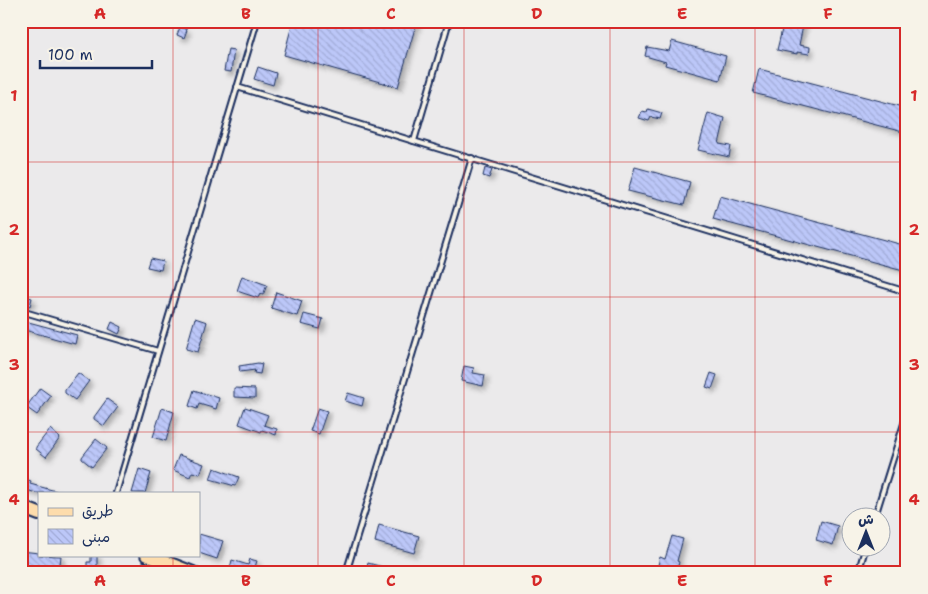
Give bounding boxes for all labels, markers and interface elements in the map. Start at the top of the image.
text: A [94,3,106,24]
text: B [241,3,251,24]
text: C [386,3,396,24]
text: D [531,3,543,24]
text: E [677,3,687,24]
text: F [823,3,833,24]
scale bar [40,38,152,70]
text: 100 m [48,45,93,65]
text: 1 [10,85,18,106]
text: 1 [910,85,918,106]
text: 2 [8,219,20,240]
text: 2 [908,219,920,240]
text: 3 [8,354,20,375]
text: 3 [908,354,920,375]
text: 4 [8,489,20,510]
text: 4 [908,489,920,510]
legend [38,492,200,556]
text: طريق [82,501,114,521]
north arrow [840,506,890,556]
text: ش [858,510,874,528]
text: مبنى [82,527,110,547]
text: A [94,570,106,591]
text: B [241,570,251,591]
text: C [386,570,396,591]
text: D [531,570,543,591]
text: E [677,570,687,591]
text: F [823,570,833,591]

